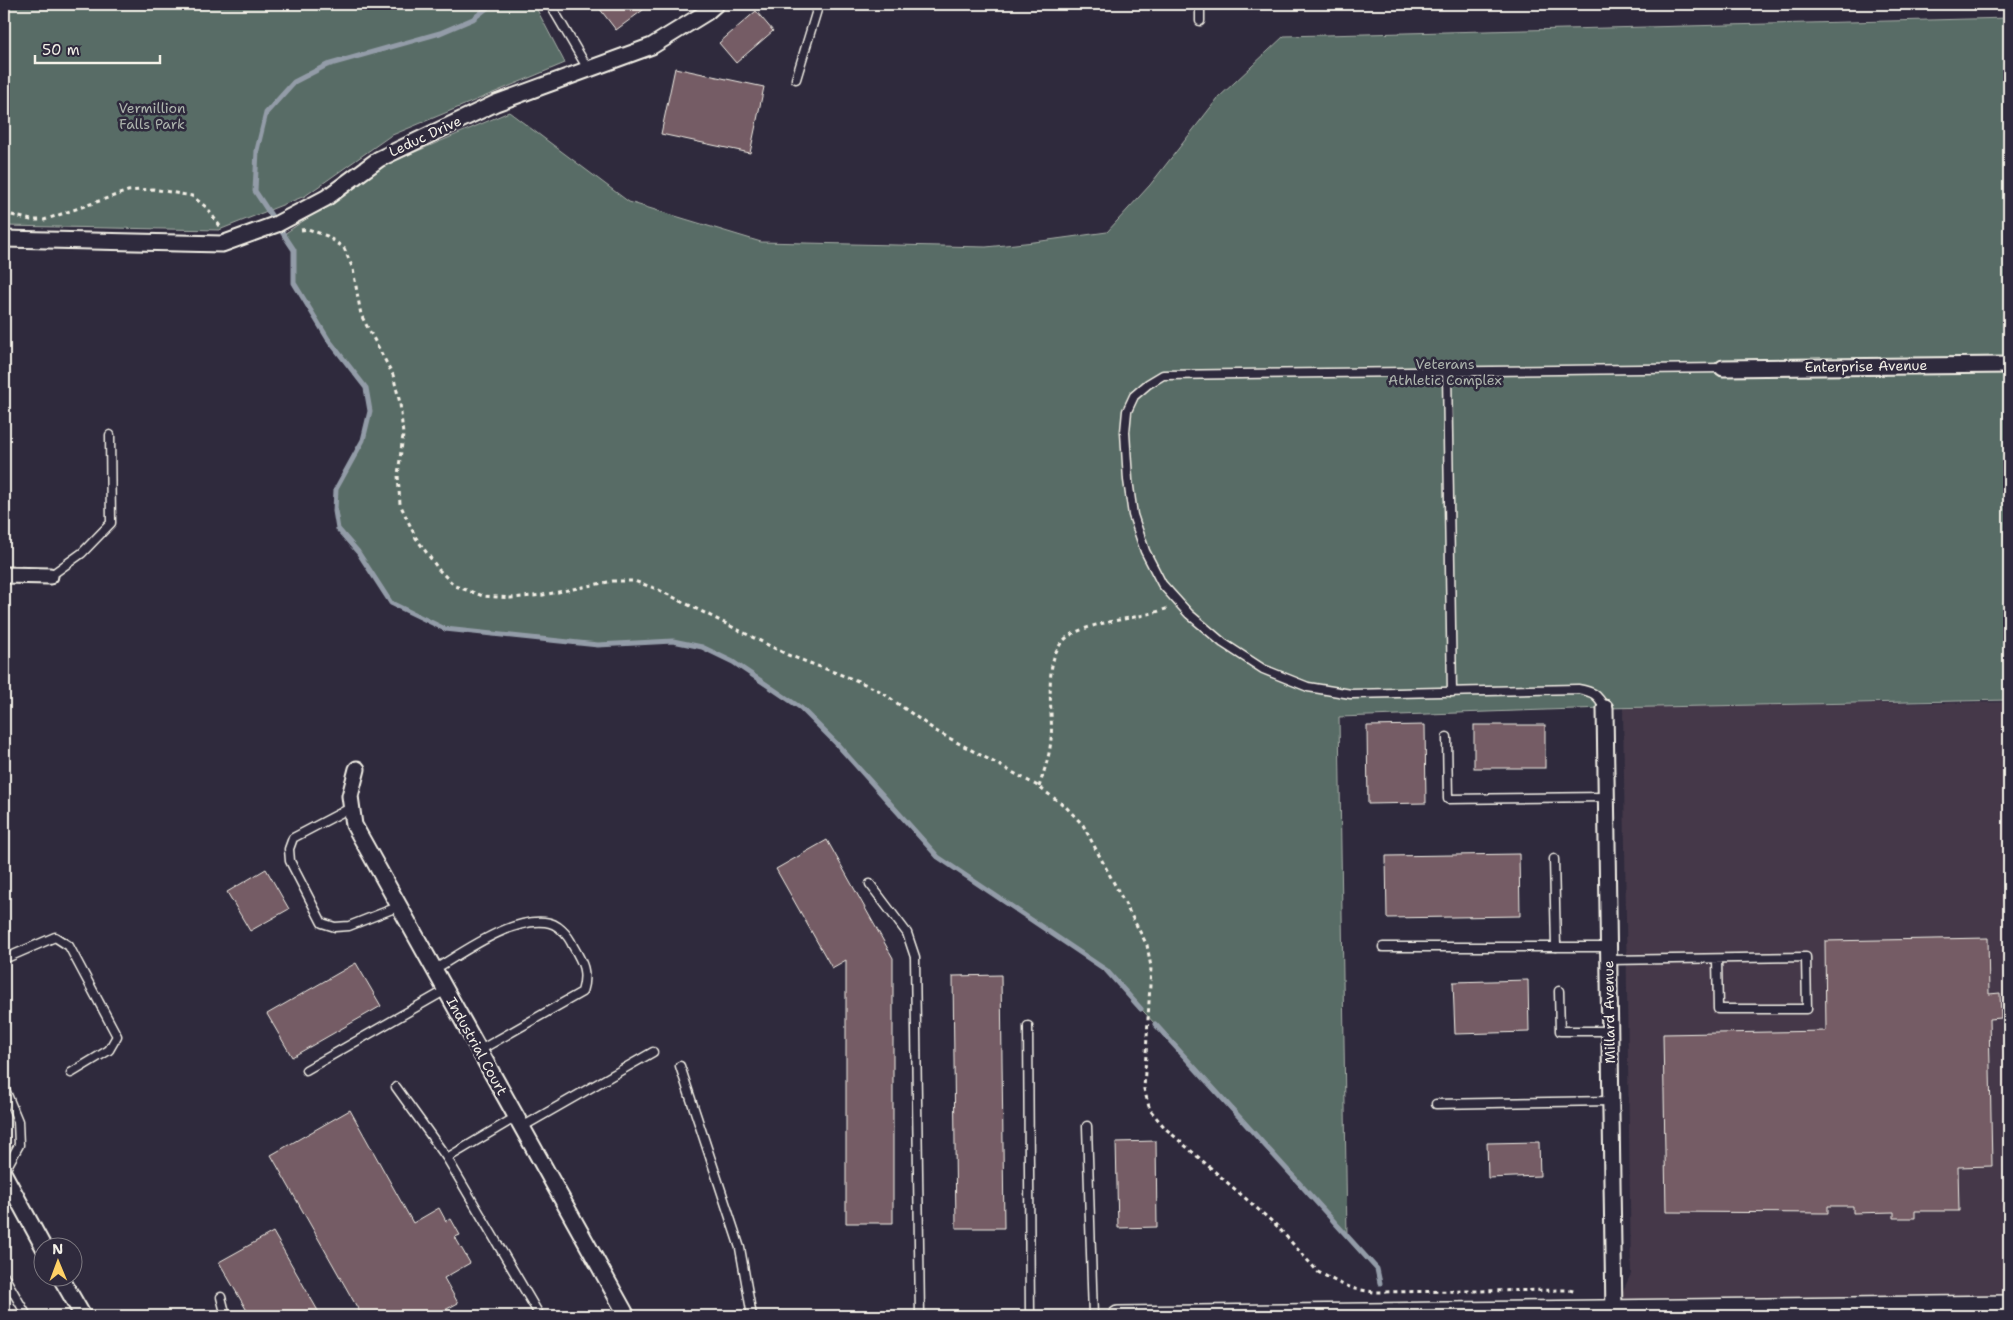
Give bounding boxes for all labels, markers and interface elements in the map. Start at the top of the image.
scale bar [35,32,160,64]
text: 50 m [42,40,80,60]
park label: Vermillion Falls Park [118,99,186,133]
street label: Leduc Drive [386,111,464,161]
park label: Veterans Athletic Complex [1388,355,1502,389]
street label: Enterprise Avenue [1804,356,1928,376]
street label: Millard Avenue [1599,960,1619,1064]
street label: Industrial Court [443,994,511,1098]
north arrow [32,1238,82,1288]
text: N [52,1240,63,1258]

